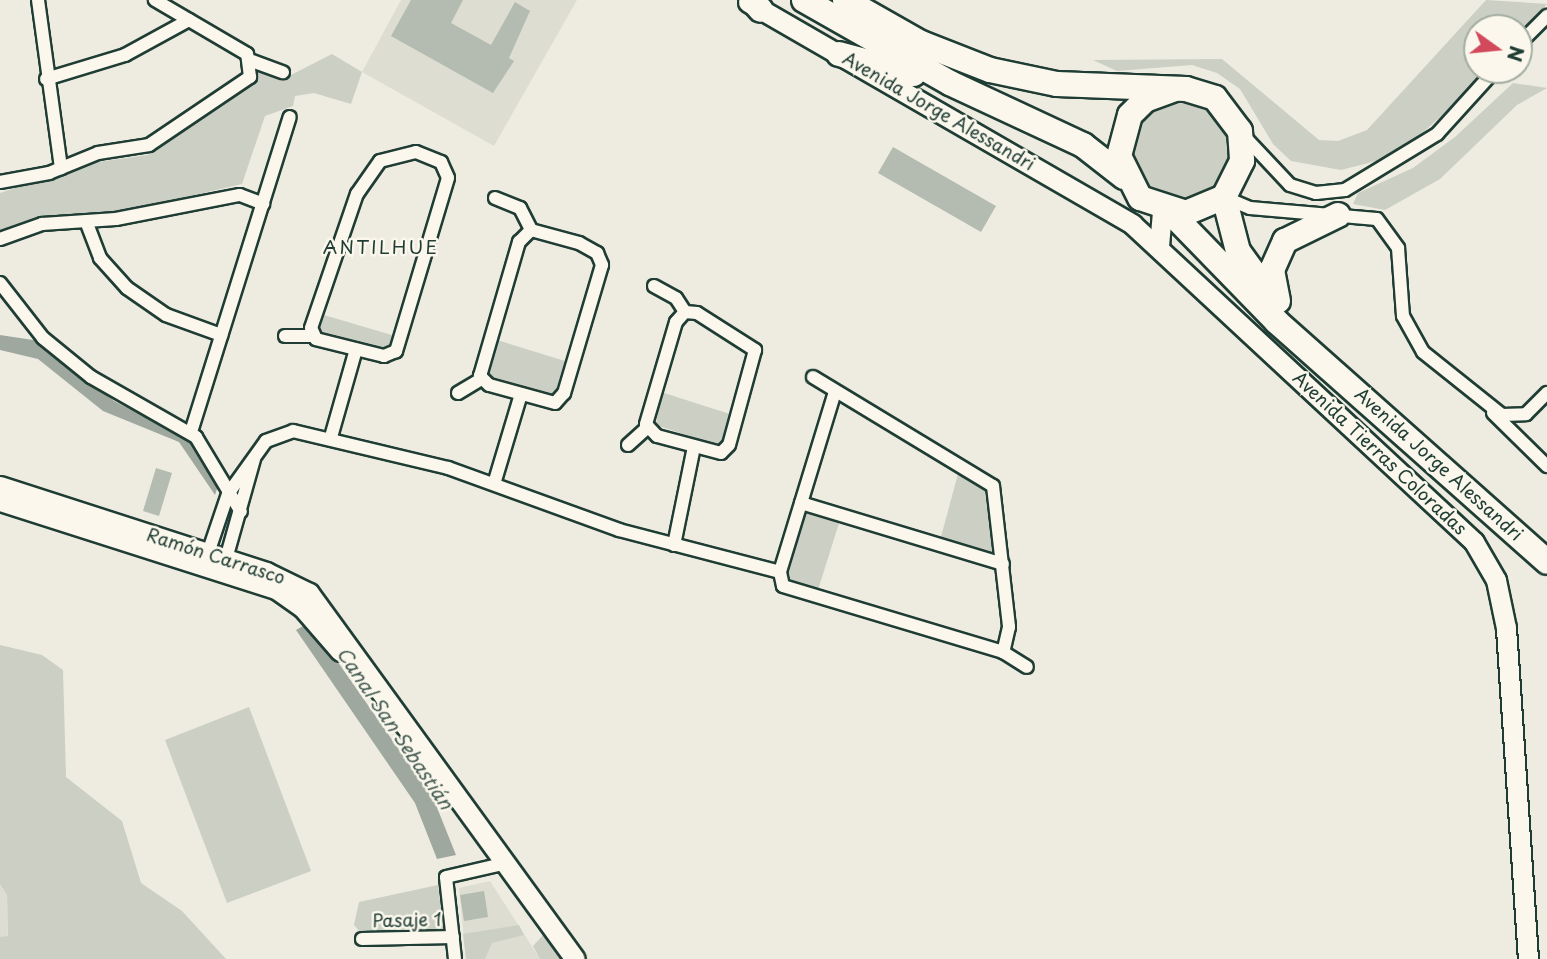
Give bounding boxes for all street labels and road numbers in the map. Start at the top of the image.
street label: Avenida Jorge Alessandri [839,47,1039,175]
street label: Avenida Tierras Coloradas [1289,367,1471,539]
street label: Avenida Jorge Alessandri [1350,383,1528,545]
street label: Ramón Carrasco [144,523,288,589]
street label: Pasaje 1 [372,909,442,931]

